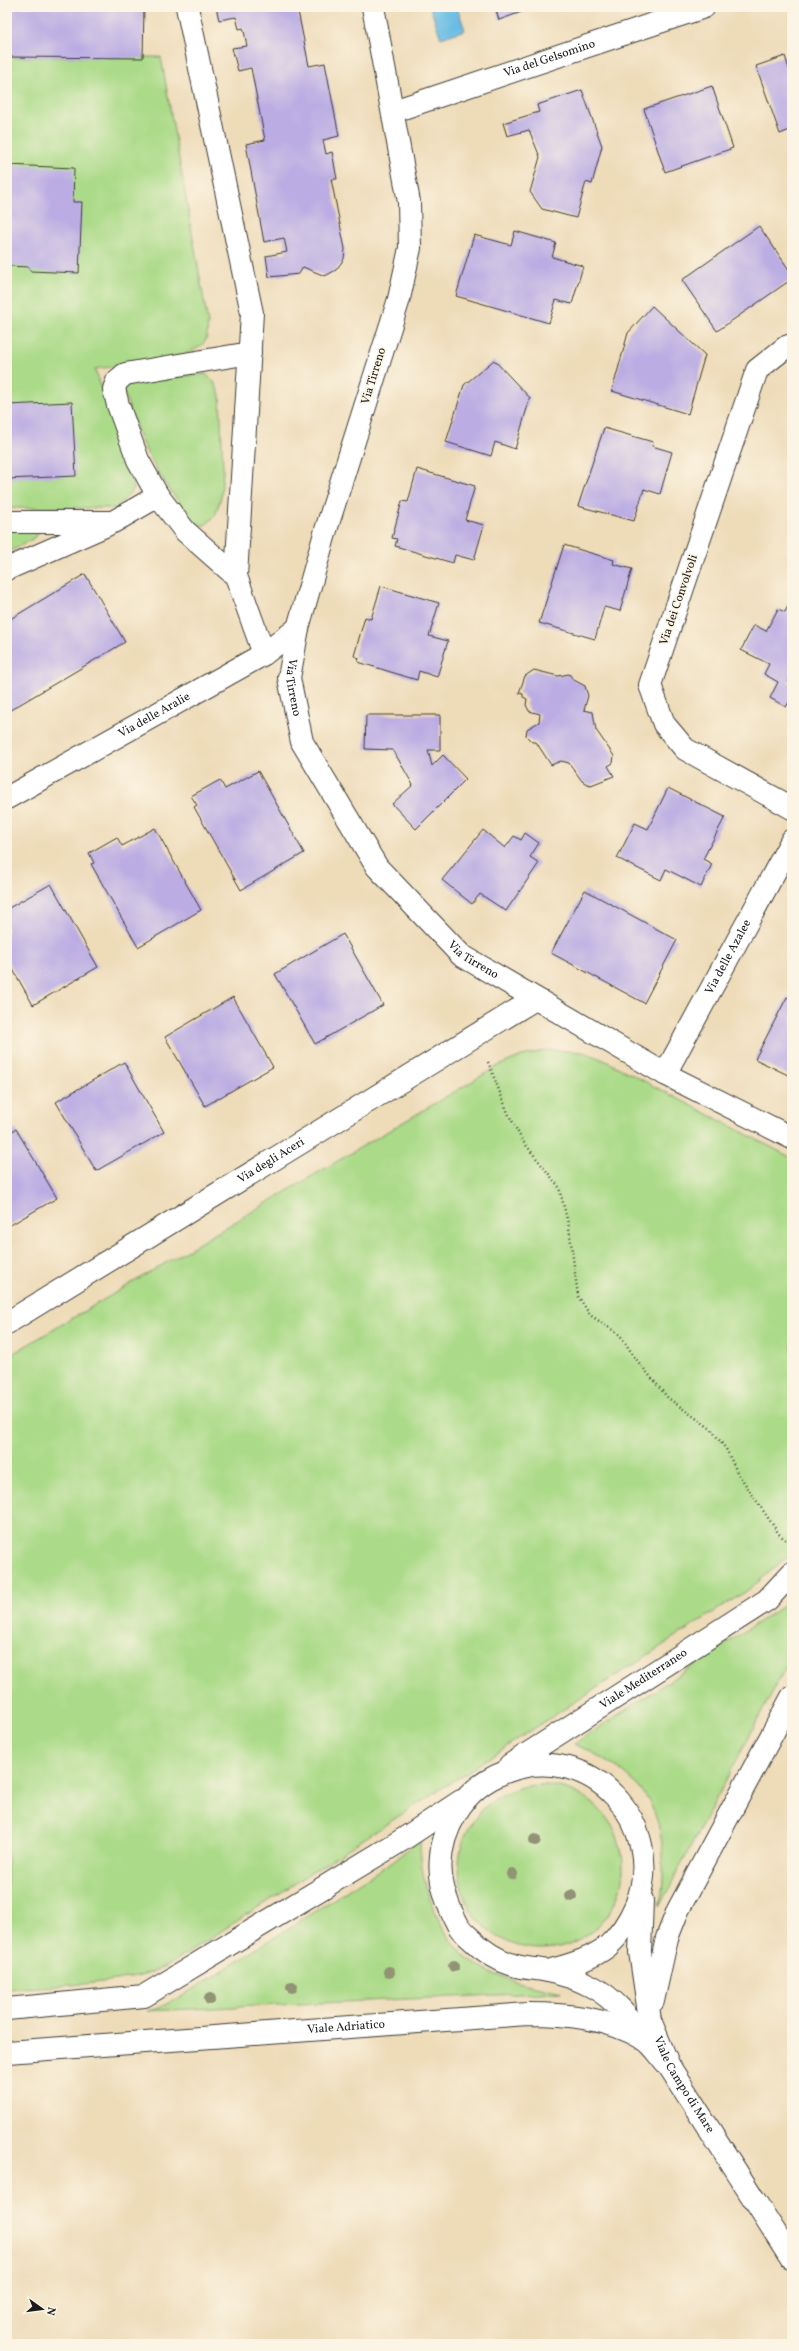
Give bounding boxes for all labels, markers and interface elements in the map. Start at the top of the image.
street label: Via del Gelsomino [502,36,597,82]
street label: Via Tirreno [358,346,390,406]
street label: Via dei Convolvoli [656,552,702,647]
street label: Via Tirreno [281,657,305,718]
street label: Via delle Aralie [116,689,193,742]
street label: Via delle Azalee [702,917,755,997]
street label: Via Tirreno [444,938,501,983]
street label: Via degli Aceri [235,1134,308,1188]
street label: Viale Mediterraneo [597,1645,691,1713]
street label: Viale Adriatico [307,2016,386,2038]
street label: Viale Campo di Mare [650,2034,718,2137]
north arrow [22,2289,62,2329]
text: N [42,2305,58,2317]

